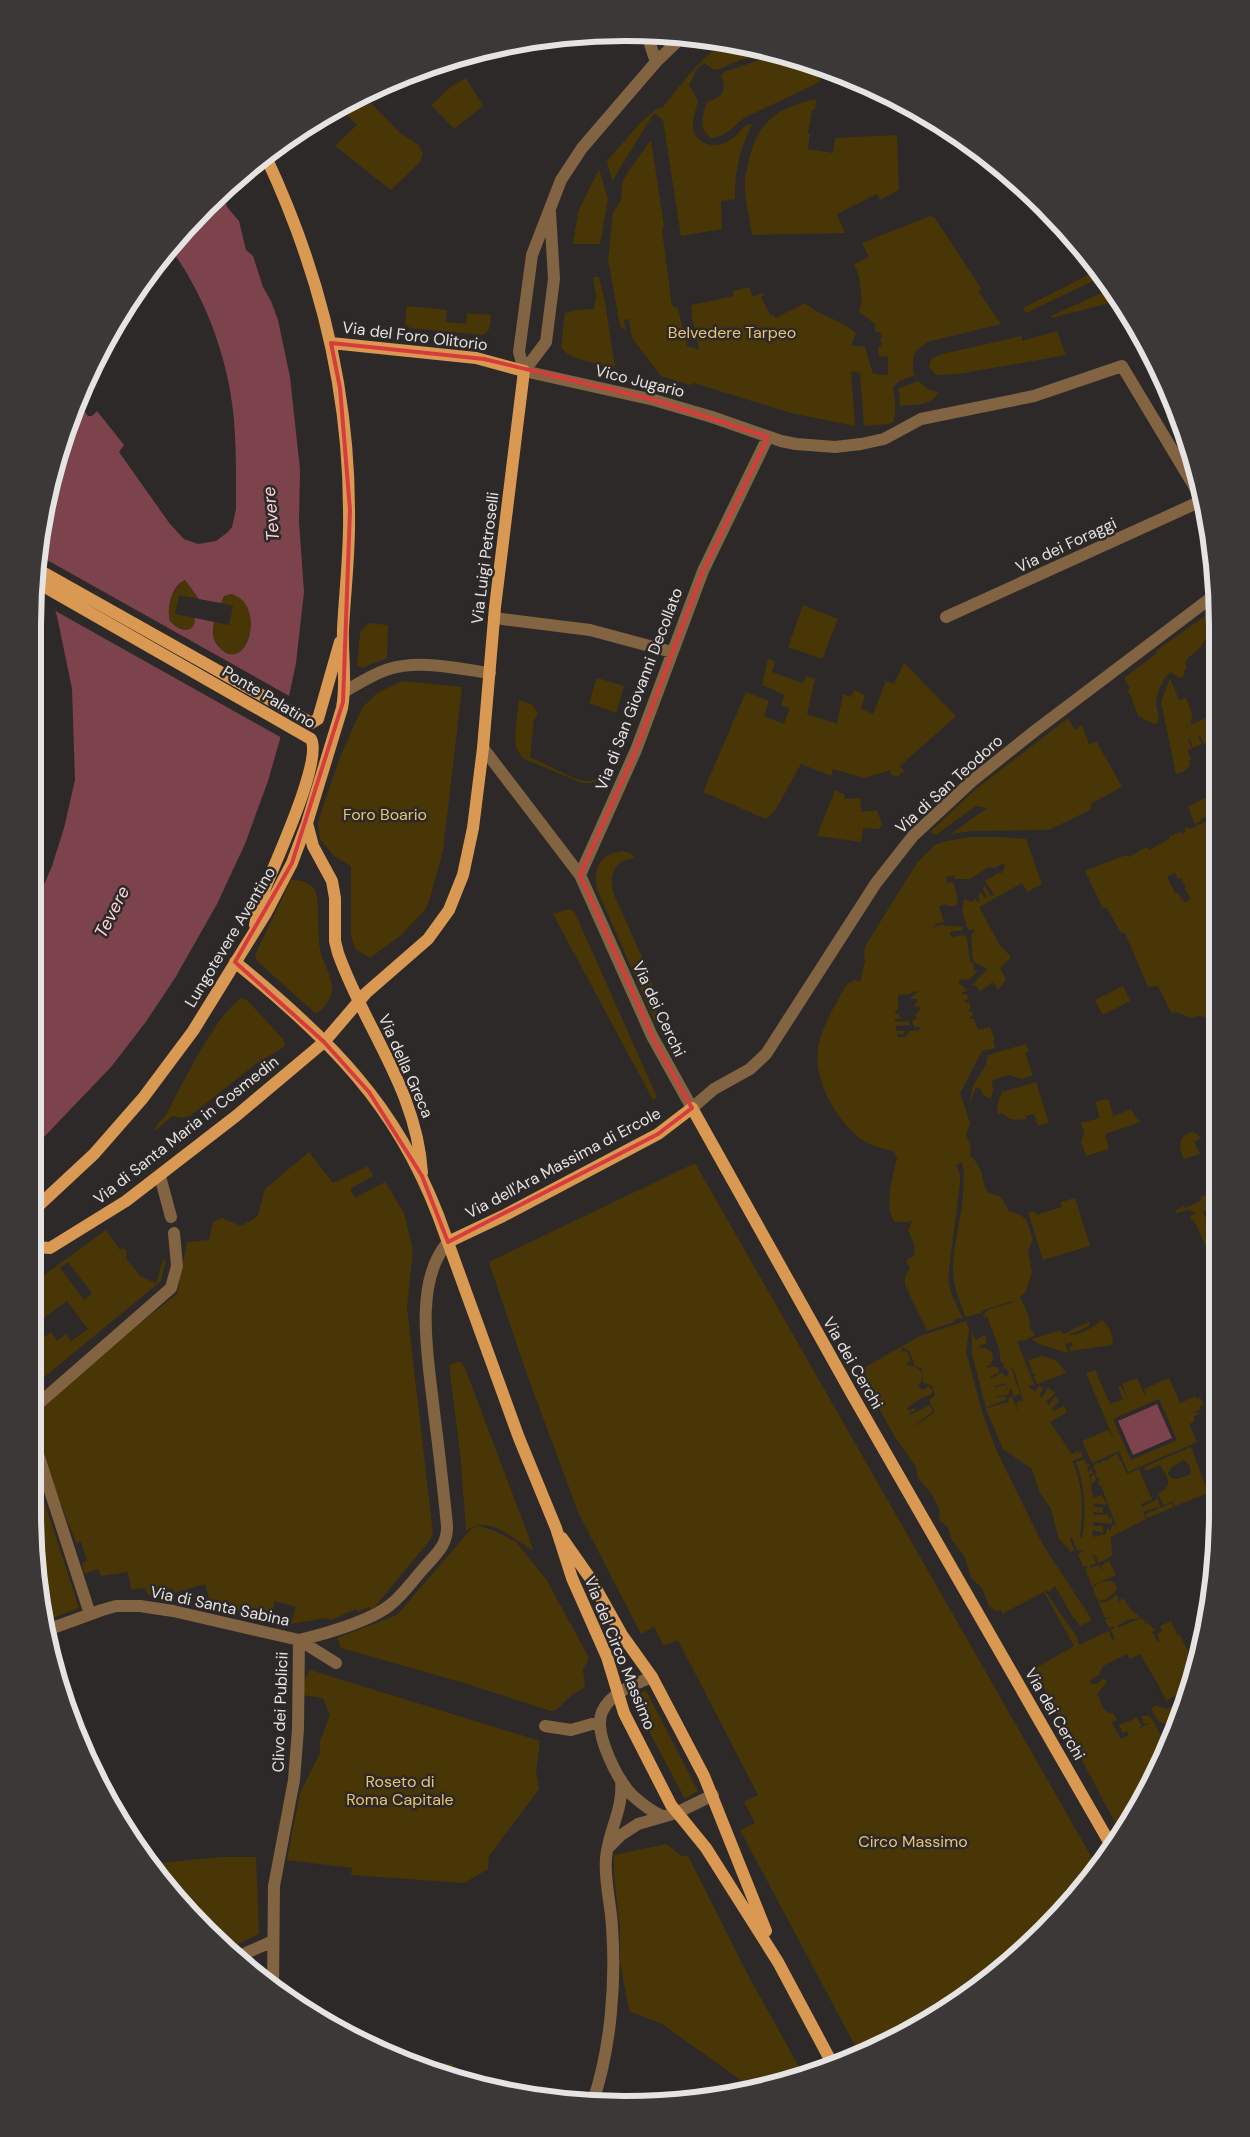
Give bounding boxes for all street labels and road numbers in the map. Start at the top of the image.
street label: Via del Foro Olitorio [341,317,489,355]
street label: Vico Jugario [593,360,687,402]
street label: Via Luigi Petroselli [466,491,504,625]
street label: Via dei Foraggi [1012,513,1120,577]
street label: Via di San Giovanni Decollato [591,585,687,793]
street label: Ponte Palatino [218,661,320,733]
street label: Via di San Teodoro [891,730,1007,838]
street label: Lungotevere Aventino [180,863,280,1011]
street label: Via dei Cerchi [628,958,690,1060]
street label: Via della Greca [374,1011,438,1121]
street label: Via di Santa Maria in Cosmedin [89,1051,283,1209]
street label: Via dell'Ara Massima di Ercole [462,1103,664,1223]
street label: Via dei Cerchi [818,1313,888,1413]
street label: Via del Circo Massimo [580,1573,660,1733]
street label: Via di Santa Sabina [148,1581,292,1631]
street label: Clivo dei Publicii [267,1651,293,1773]
street label: Via dei Cerchi [1020,1664,1090,1764]

